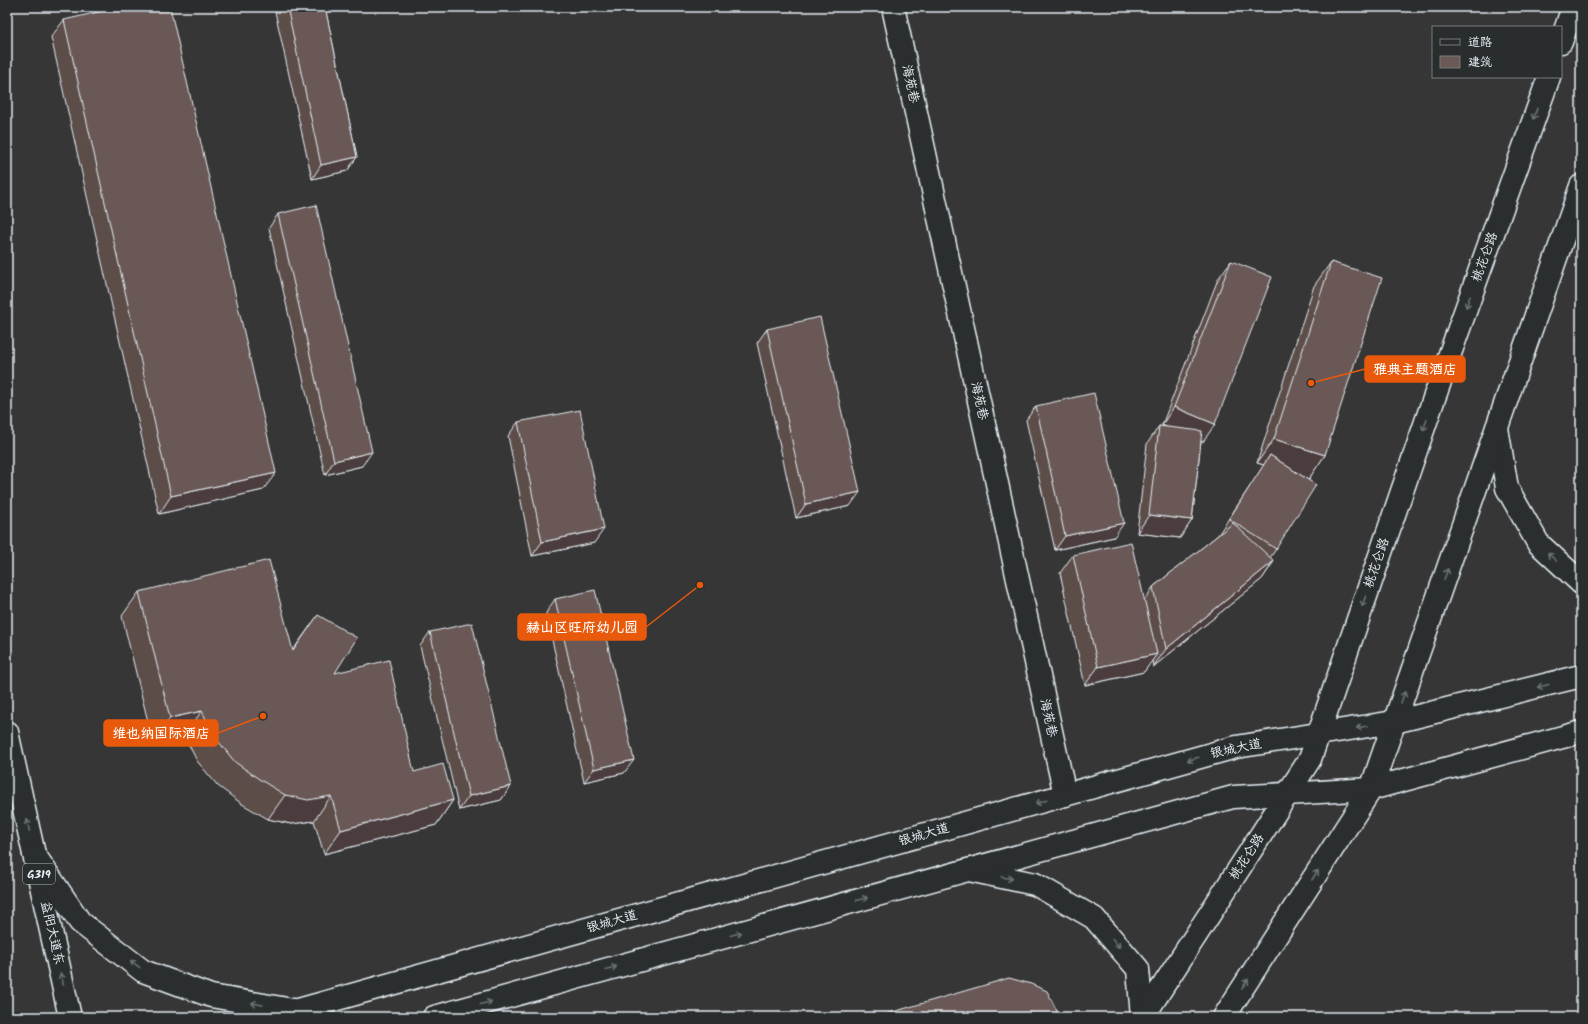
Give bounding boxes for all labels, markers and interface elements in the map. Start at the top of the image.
legend [1432,26,1562,78]
text: 道路 [1468,33,1492,52]
text: 建筑 [1468,53,1492,72]
street label: 海苑巷 [896,63,924,105]
one-way arrow [1531,107,1539,119]
street label: 桃花仑路 [1466,229,1504,285]
one-way arrow [1464,296,1472,308]
callout: 雅典主题酒店 [1365,356,1465,382]
text: 雅典主题酒店 [1373,359,1457,381]
street label: 海苑巷 [965,380,993,422]
one-way arrow [1421,418,1428,431]
street label: 桃花仑路 [1359,535,1395,591]
one-way arrow [1547,552,1557,561]
one-way arrow [1442,568,1450,580]
one-way arrow [1360,594,1368,606]
callout: 赫山区旺府幼儿园 [518,614,646,640]
text: 赫山区旺府幼儿园 [526,617,638,639]
one-way arrow [1537,682,1550,690]
one-way arrow [1400,690,1407,703]
street label: 海苑巷 [1034,697,1062,739]
callout: 维也纳国际酒店 [104,720,218,746]
text: 维也纳国际酒店 [112,723,210,745]
one-way arrow [1356,723,1369,731]
street label: 银城大道 [1208,733,1264,765]
one-way arrow [1187,756,1200,763]
one-way arrow [1035,799,1048,806]
street label: 银城大道 [896,818,952,852]
one-way arrow [23,819,31,832]
street label: 桃花仑路 [1224,829,1270,885]
road number: G319 [23,864,55,884]
one-way arrow [1312,869,1320,881]
one-way arrow [1000,874,1013,882]
one-way arrow [855,895,868,903]
street label: 益阳大道东 [34,899,70,967]
street label: 银城大道 [584,905,640,939]
one-way arrow [729,930,742,937]
one-way arrow [1111,938,1120,948]
one-way arrow [129,960,140,969]
one-way arrow [604,964,617,972]
one-way arrow [57,973,65,986]
one-way arrow [1241,979,1249,990]
one-way arrow [479,999,492,1006]
one-way arrow [251,1000,264,1008]

